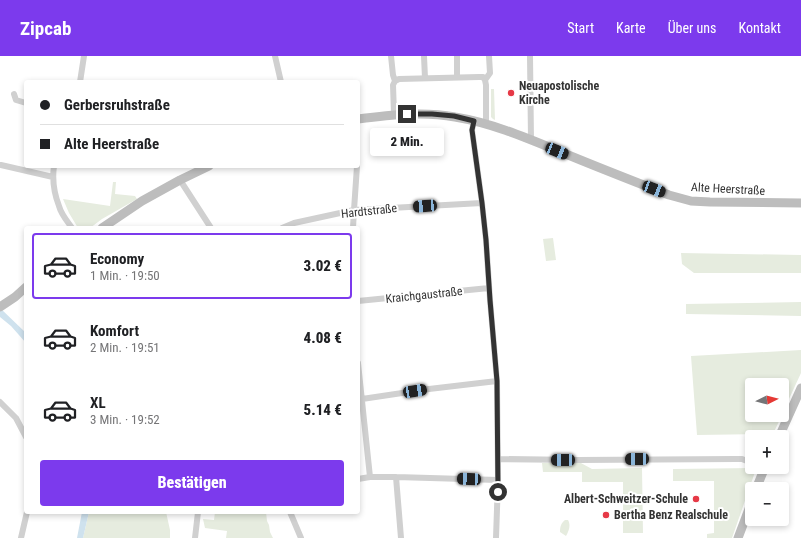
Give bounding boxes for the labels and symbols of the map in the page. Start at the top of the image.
place label: Neuapostolische Kirche [519,79,599,107]
marker: Neuapostolische Kirche [506,88,516,98]
route end [398,105,416,123]
callout: 2 Min. [370,128,444,156]
car [544,141,570,161]
car [641,179,667,199]
street label: Alte Heerstraße [691,180,766,198]
car [413,199,437,213]
street label: Hardtstraße [340,201,398,221]
street label: Kraichgaustraße [385,284,464,306]
north arrow [745,378,789,422]
car [402,383,428,399]
car [625,453,649,465]
car [551,454,575,466]
car [457,473,481,485]
route start [489,483,507,501]
place label: Albert-Schweitzer-Schule [564,492,688,506]
marker: Albert-Schweitzer-Schule [691,494,701,504]
place label: Bertha Benz Realschule [614,508,728,522]
marker: Bertha Benz Realschule [601,510,611,520]

